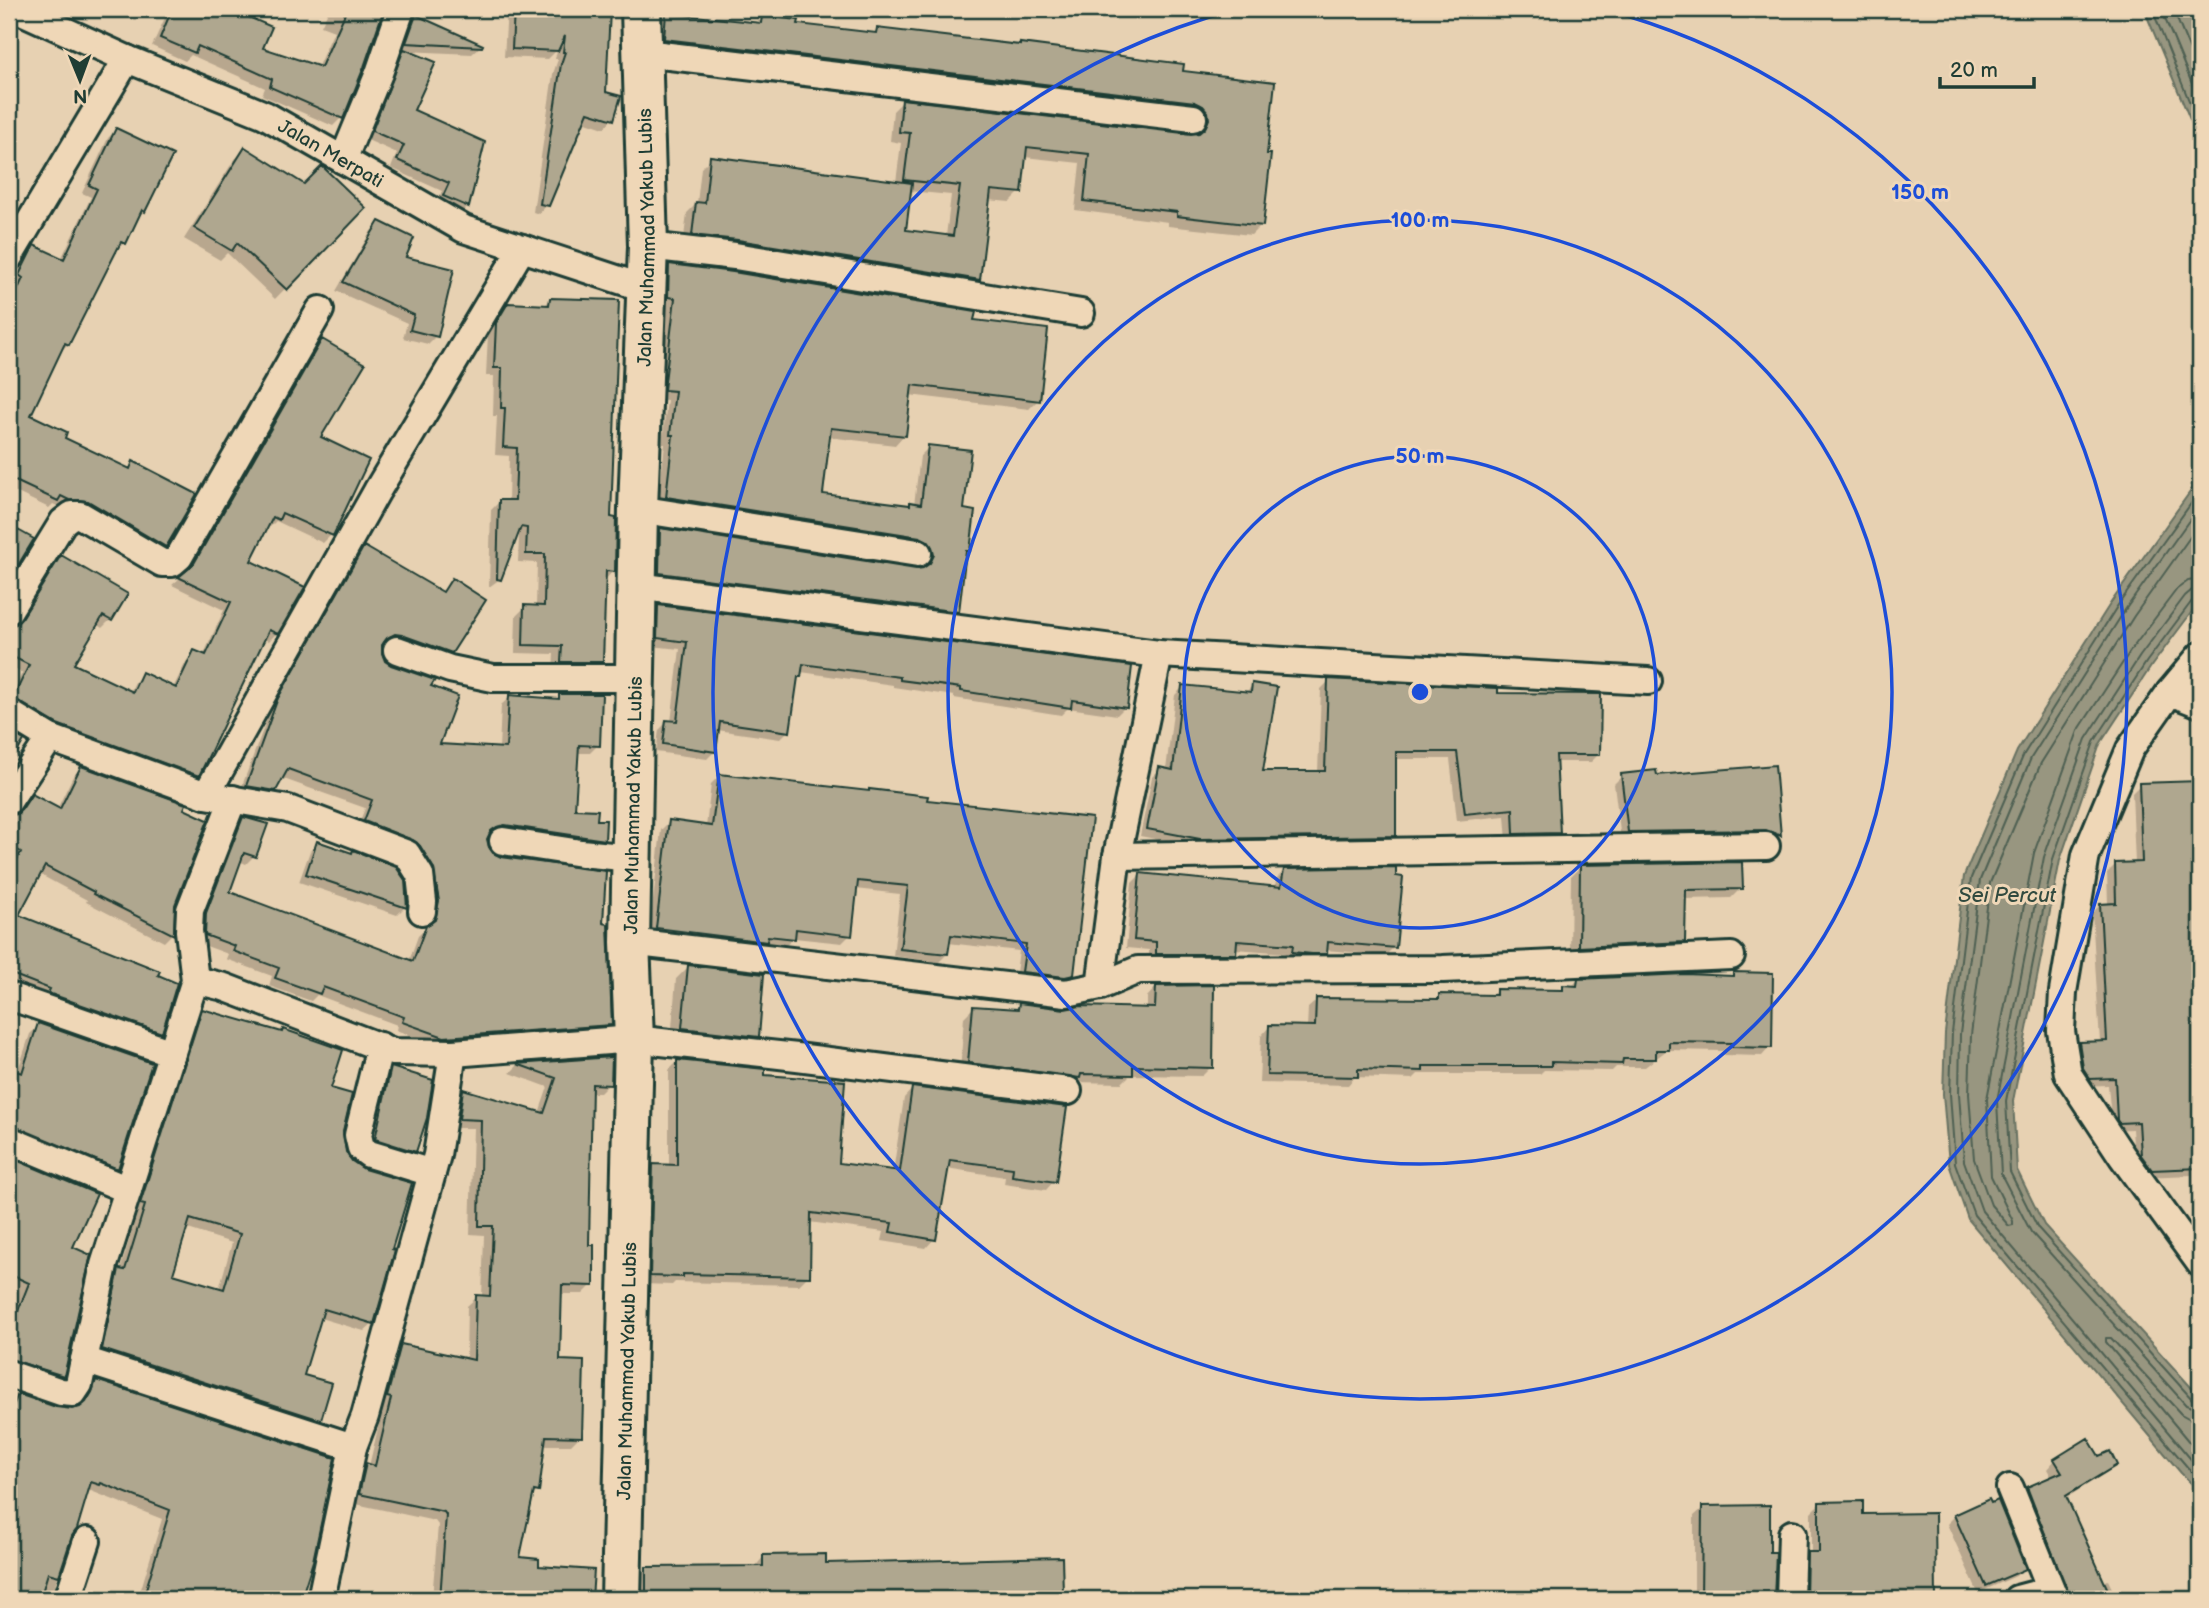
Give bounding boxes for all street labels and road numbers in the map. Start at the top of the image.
street label: Jalan Muhammad Yakub Lubis [633,108,661,367]
street label: Jalan Merpati [274,115,387,193]
street label: Jalan Muhammad Yakub Lubis [620,676,648,935]
street label: Jalan Muhammad Yakub Lubis [613,1242,642,1500]

